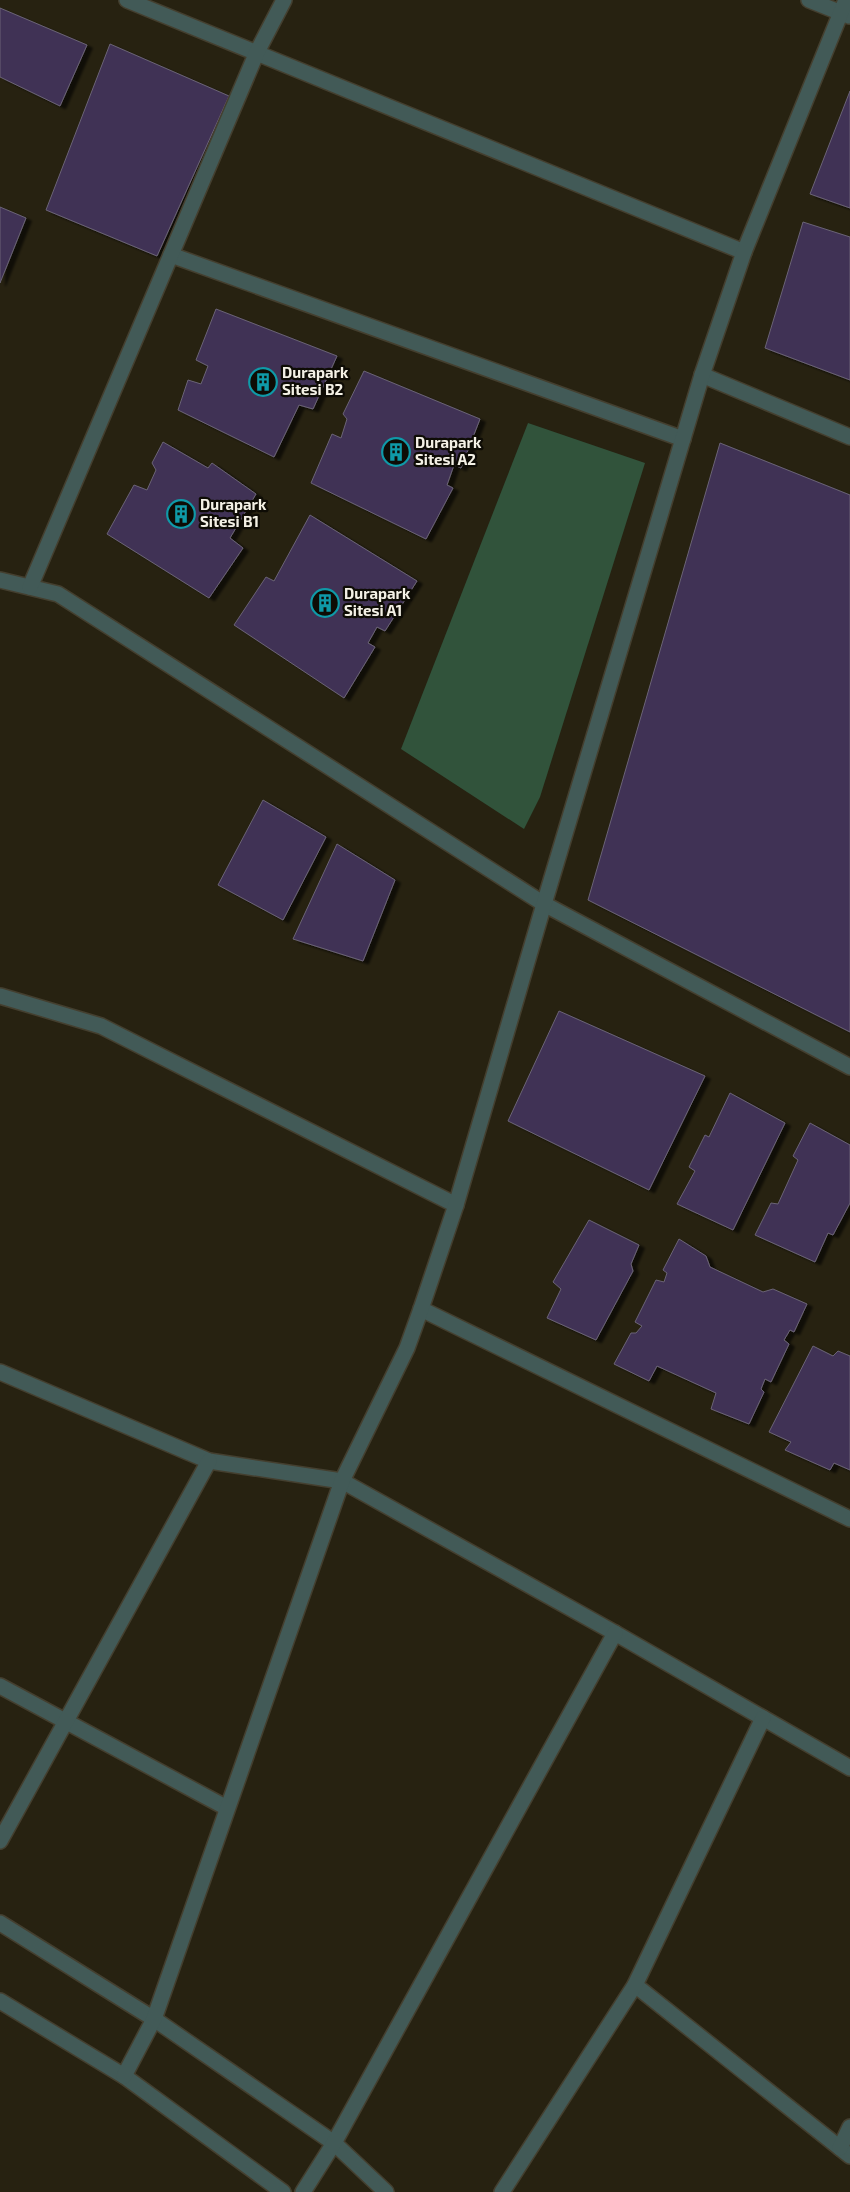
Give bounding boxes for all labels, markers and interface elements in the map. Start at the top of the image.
place label: Durapark Sitesi B2 [282,363,349,398]
building icon: Durapark Sitesi B2 [248,367,278,397]
place label: Durapark Sitesi A2 [415,433,482,468]
building icon: Durapark Sitesi A2 [381,437,411,467]
place label: Durapark Sitesi B1 [200,495,267,530]
building icon: Durapark Sitesi B1 [166,499,196,529]
place label: Durapark Sitesi A1 [344,584,411,619]
building icon: Durapark Sitesi A1 [310,588,340,618]

